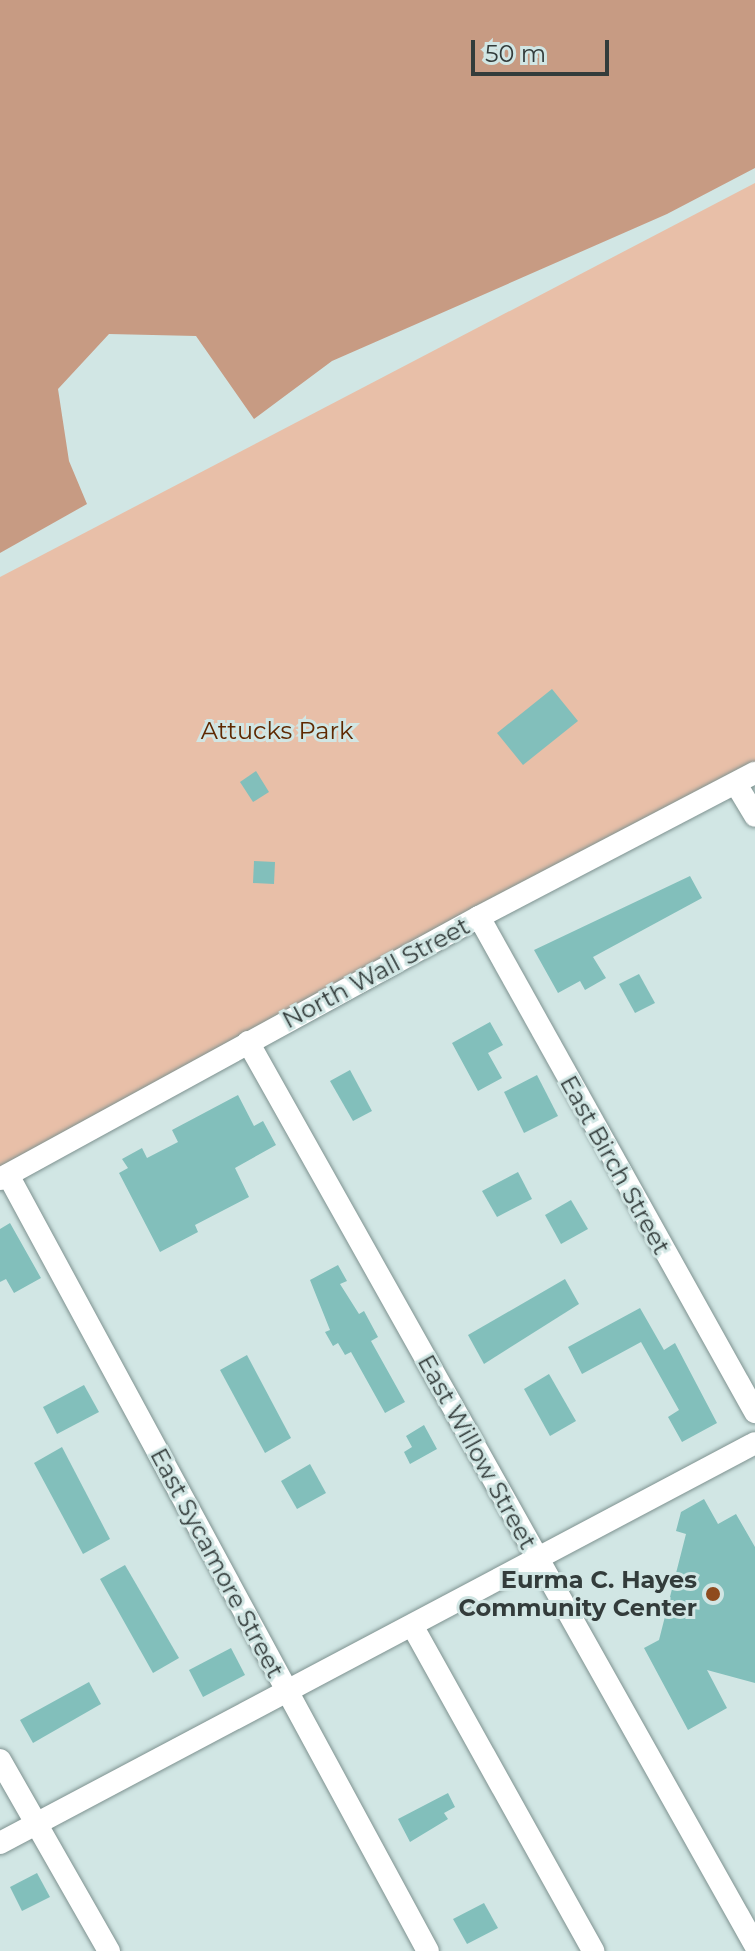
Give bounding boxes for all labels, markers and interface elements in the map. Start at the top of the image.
scale bar [475,24,613,74]
text: 50 m [485,39,546,68]
park label: Attucks Park [201,717,353,745]
street label: North Wall Street [277,911,475,1035]
street label: East Birch Street [554,1071,676,1259]
street label: East Willow Street [412,1350,542,1554]
street label: East Sycamore Street [144,1443,290,1683]
place label: Eurma C. Hayes Community Center [459,1566,697,1622]
marker: Eurma C. Hayes Community Center [704,1585,722,1603]

